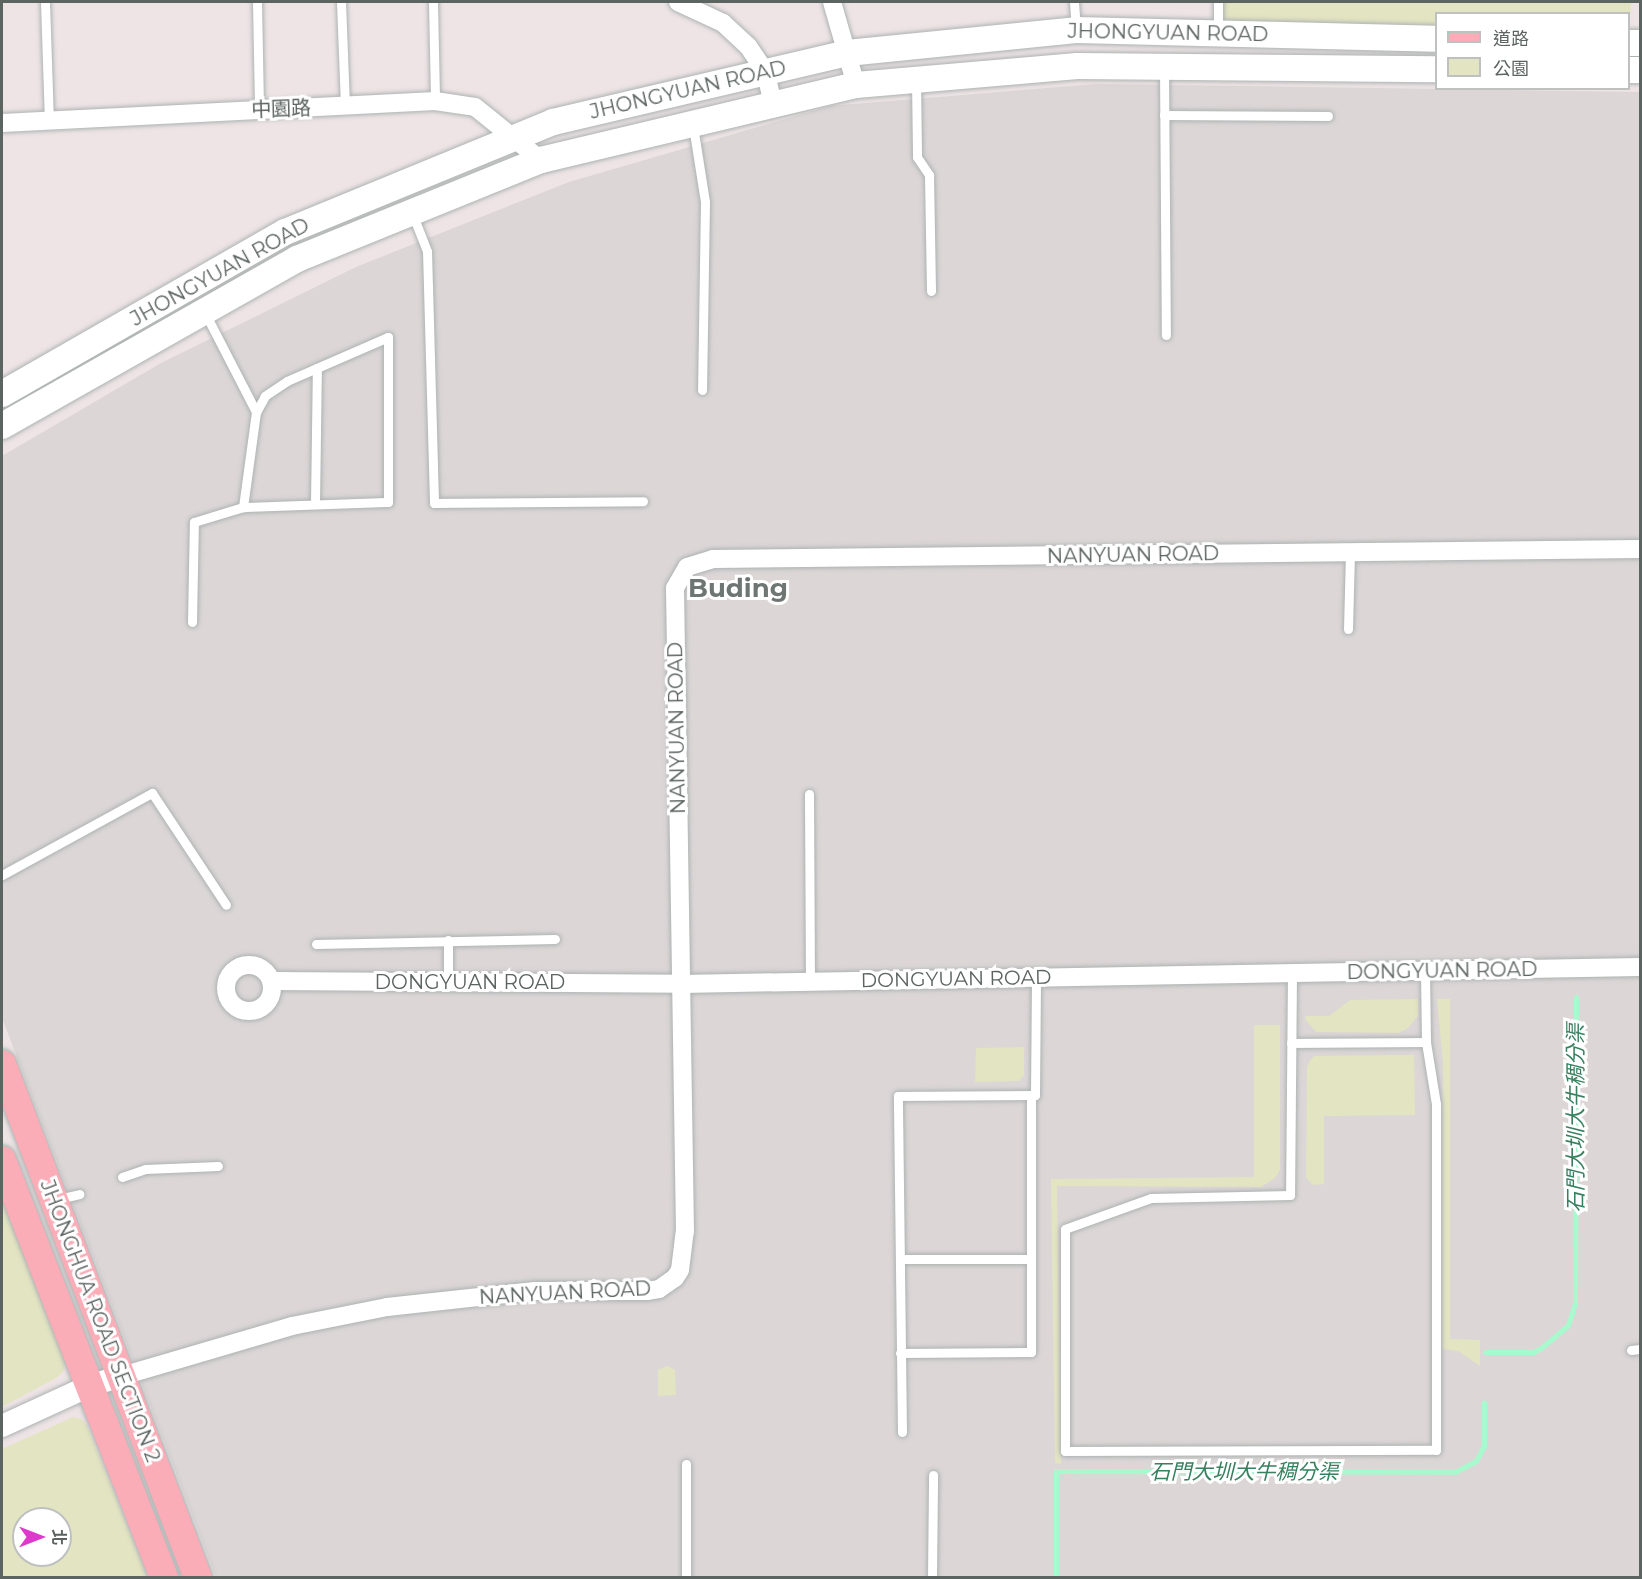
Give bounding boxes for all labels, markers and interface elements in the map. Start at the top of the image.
legend [1435,12,1630,90]
street label: JHONGYUAN ROAD [1068,19,1268,47]
text: 道路 [1493,28,1529,50]
street label: JHONGYUAN ROAD [588,56,788,124]
text: 公園 [1493,58,1529,80]
street label: 中園路 [251,96,311,122]
street label: JHONGYUAN ROAD [126,213,314,331]
street label: NANYUAN ROAD [1047,541,1219,569]
district label: Buding [688,573,788,605]
street label: NANYUAN ROAD [663,642,691,814]
street label: DONGYUAN ROAD [1346,957,1538,985]
street label: DONGYUAN ROAD [860,965,1052,993]
street label: DONGYUAN ROAD [375,970,565,994]
water label: 石門大圳大牛稠分渠 [1563,1024,1589,1212]
street label: JHONGHUA ROAD SECTION 2 [35,1177,165,1465]
street label: NANYUAN ROAD [478,1277,652,1309]
water label: 石門大圳大牛稠分渠 [1150,1459,1338,1485]
north arrow [12,1507,72,1567]
text: 北 [49,1529,68,1545]

